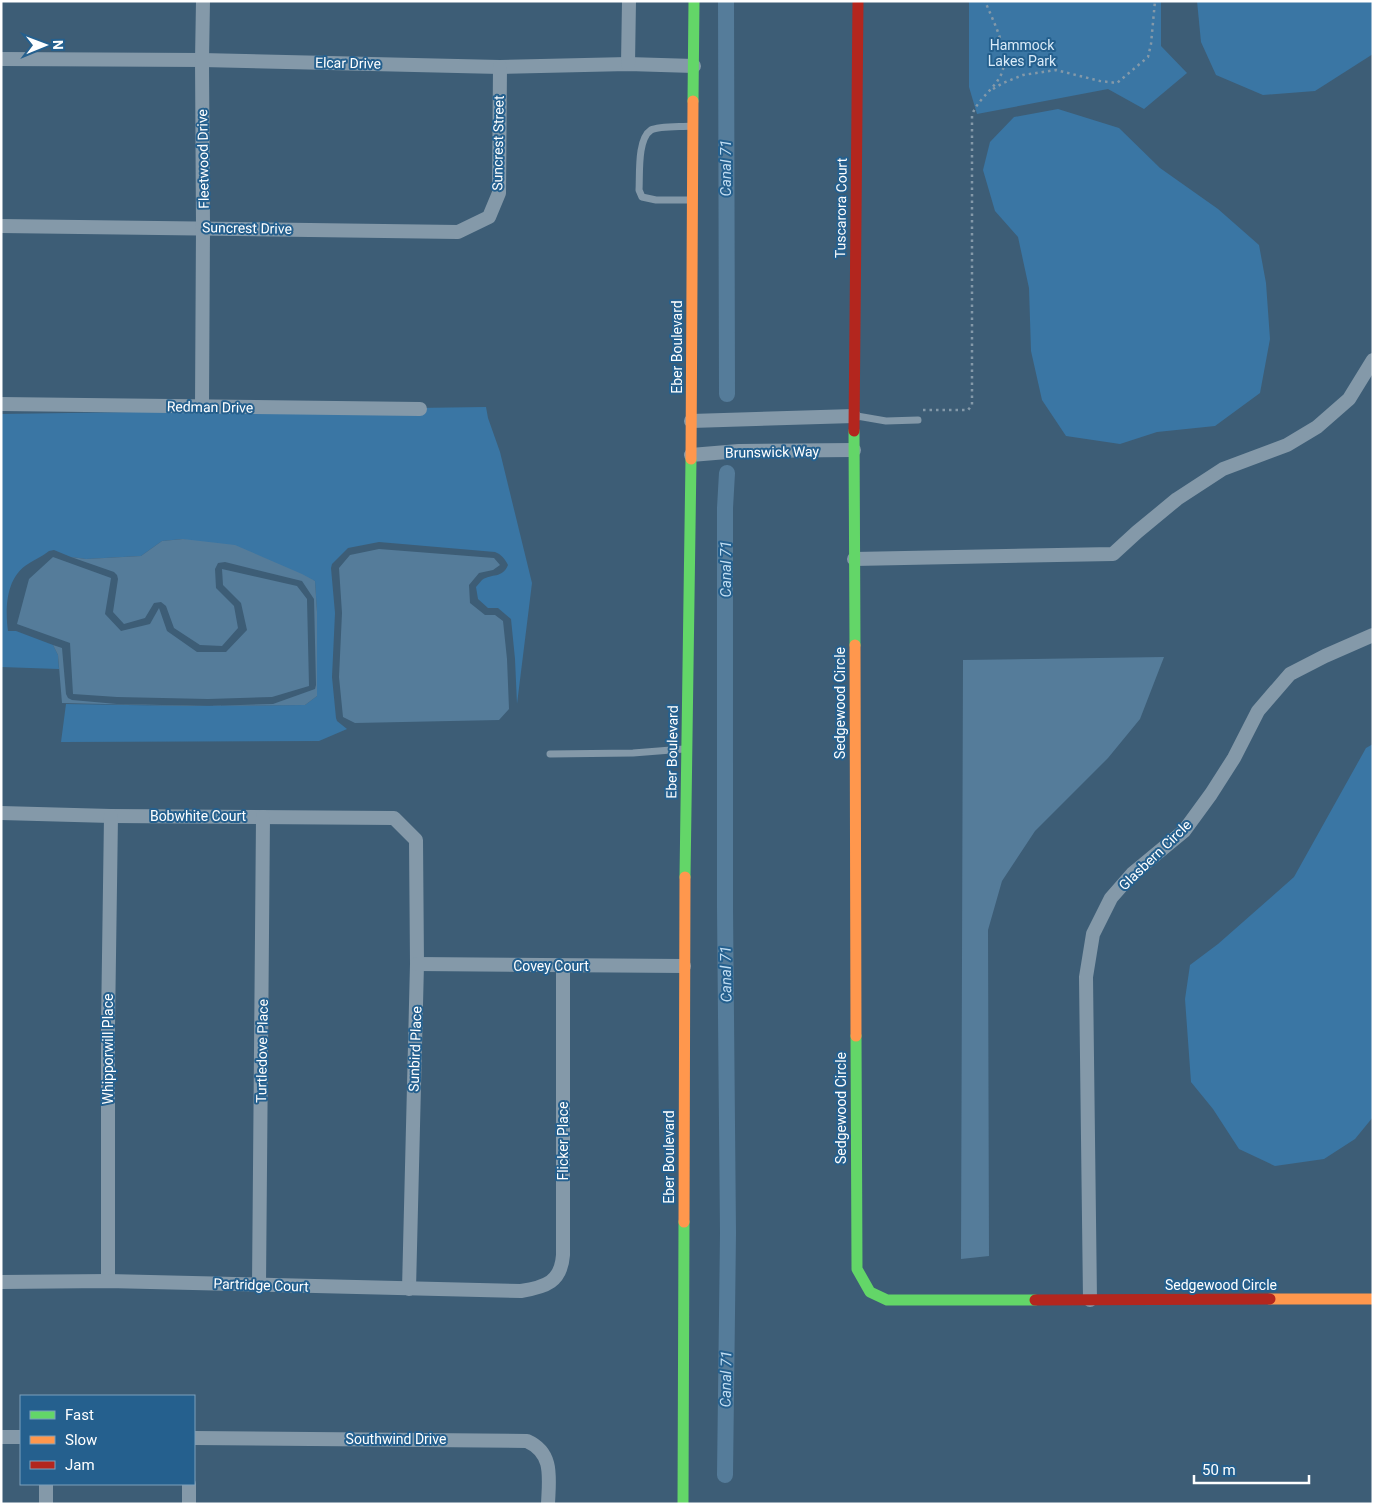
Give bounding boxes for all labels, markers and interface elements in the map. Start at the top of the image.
north arrow [20,20,70,70]
park label: Hammock Lakes Park [988,37,1057,69]
text: N [50,40,66,50]
street label: Elcar Drive [315,54,381,72]
street label: Suncrest Street [489,95,507,191]
street label: Fleetwood Drive [194,109,212,209]
water label: Canal 71 [717,140,735,196]
street label: Tuscarora Court [832,157,850,258]
street label: Suncrest Drive [202,219,292,237]
street label: Eber Boulevard [669,300,685,394]
street label: Redman Drive [167,398,253,416]
street label: Brunswick Way [725,443,820,461]
water label: Canal 71 [717,541,735,597]
street label: Sedgewood Circle [832,647,848,759]
street label: Eber Boulevard [663,705,681,799]
street label: Bobwhite Court [150,808,246,824]
street label: Glasbern Circle [1116,816,1194,894]
water label: Canal 71 [717,945,735,1003]
street label: Covey Court [513,958,589,974]
street label: Whipporwill Place [100,994,116,1104]
street label: Turtledove Place [253,999,271,1103]
street label: Sunbird Place [406,1006,424,1092]
street label: Sedgewood Circle [833,1052,849,1164]
street label: Flicker Place [555,1101,571,1181]
street label: Eber Boulevard [661,1110,677,1204]
street label: Partridge Court [213,1275,309,1295]
street label: Sedgewood Circle [1165,1277,1277,1293]
water label: Canal 71 [717,1350,735,1408]
legend [20,1395,195,1485]
text: Fast [65,1406,94,1424]
text: Slow [65,1431,97,1449]
street label: Southwind Drive [346,1431,446,1447]
scale bar [1194,1452,1309,1484]
text: Jam [65,1456,95,1474]
text: 50 m [1202,1461,1236,1479]

